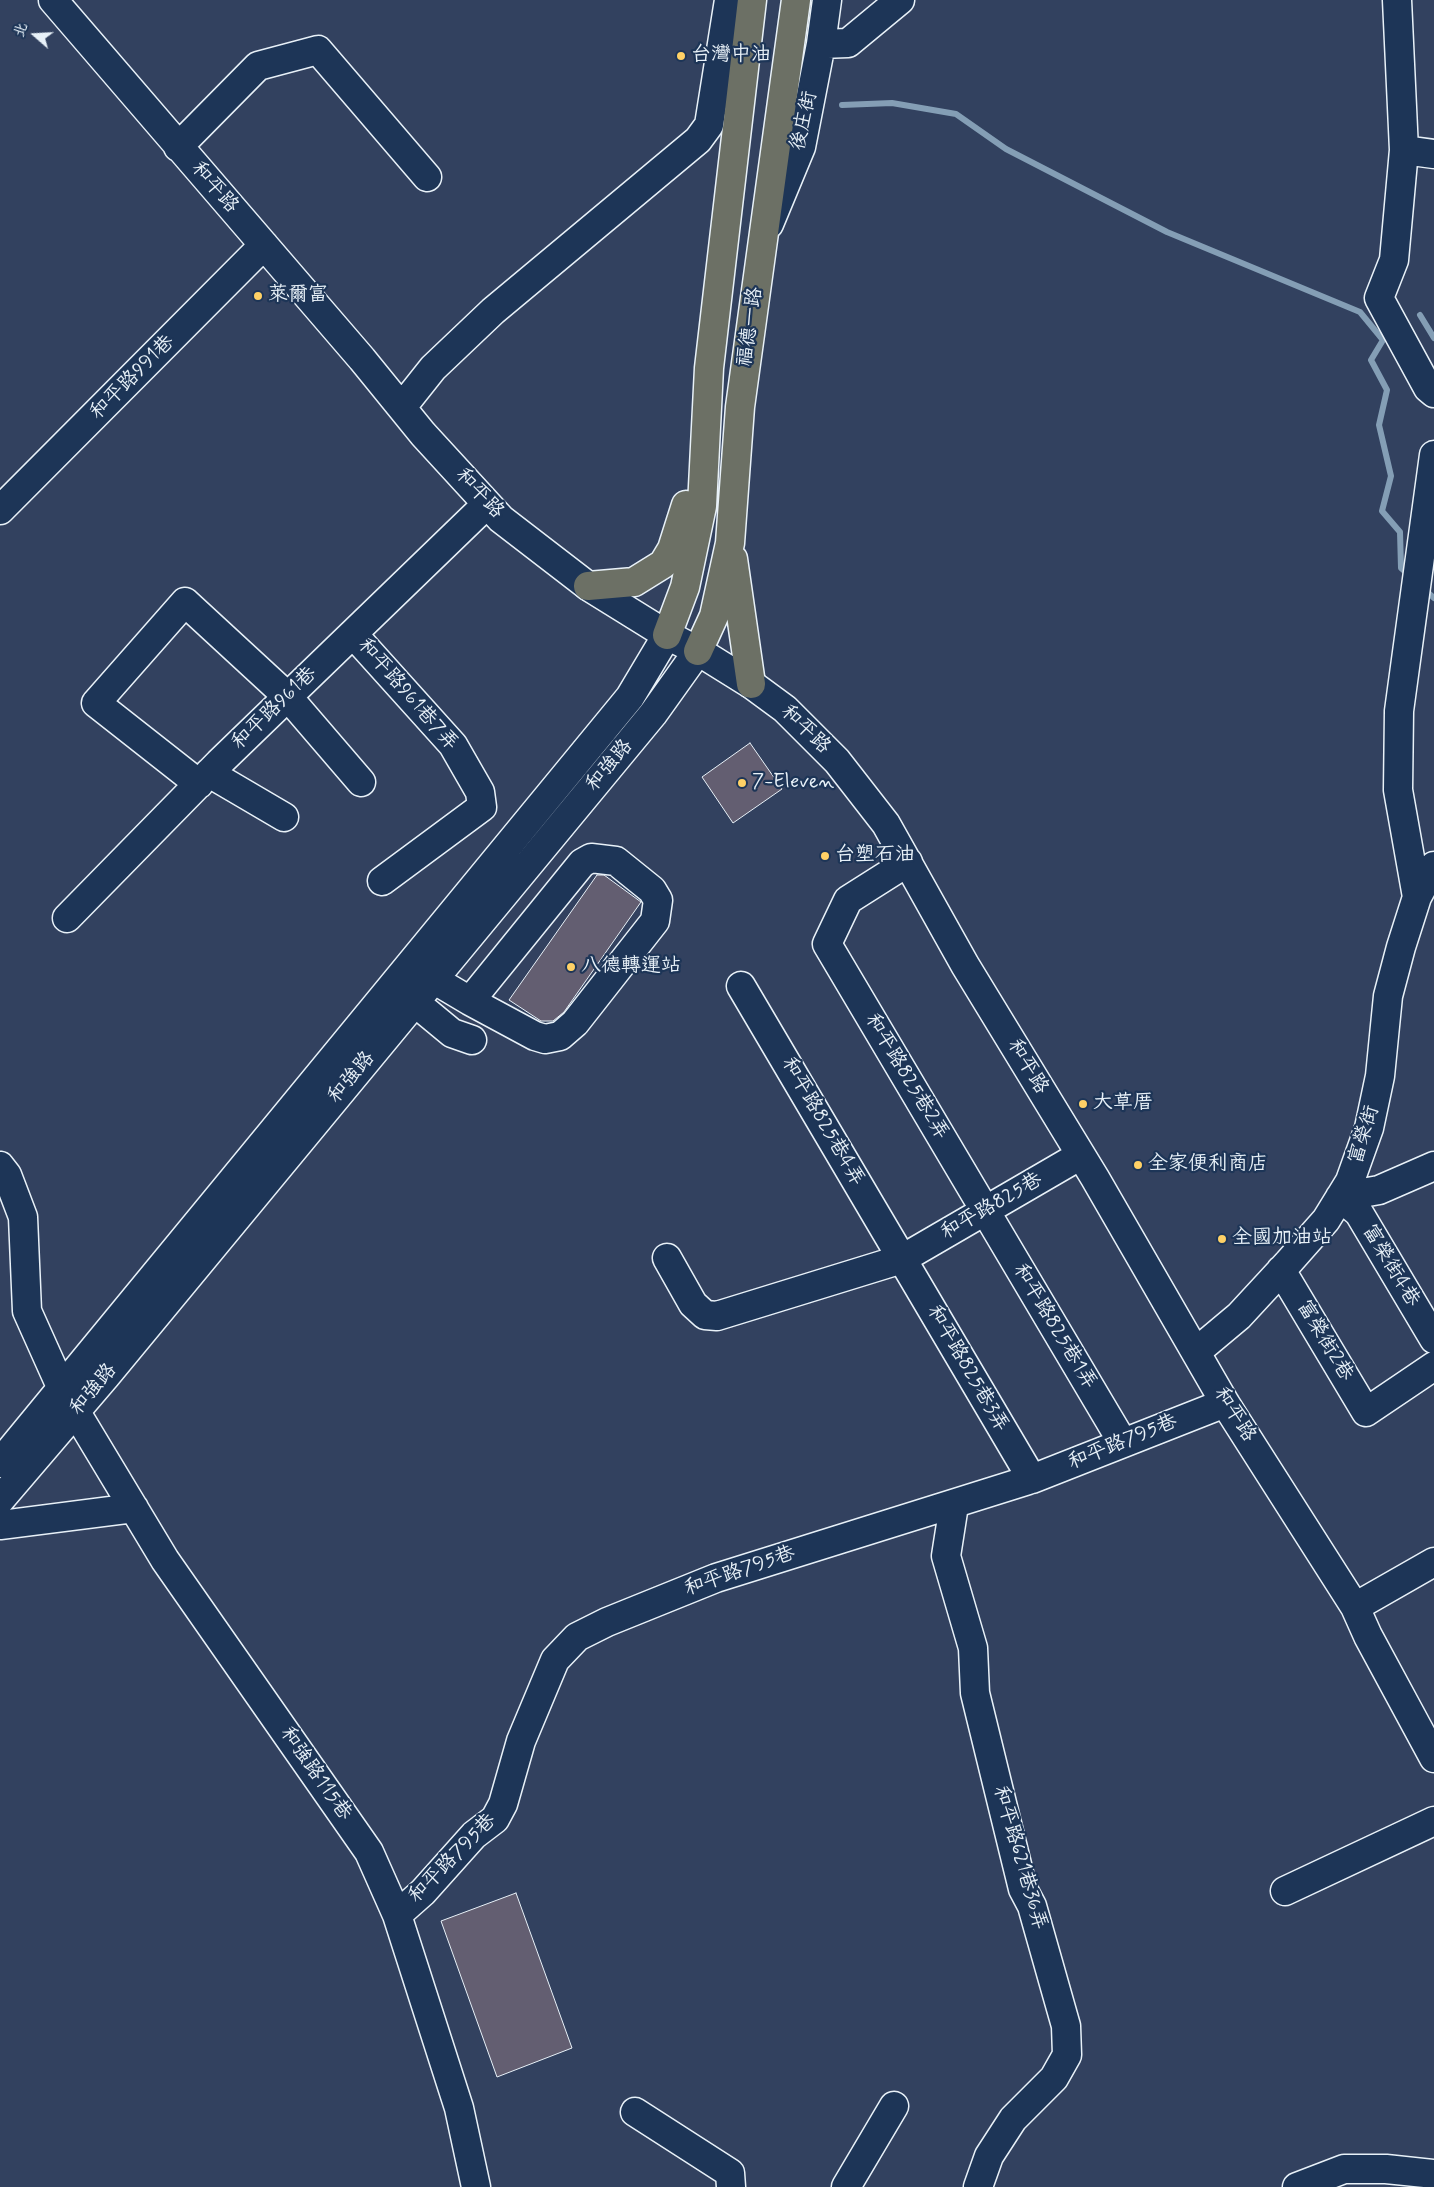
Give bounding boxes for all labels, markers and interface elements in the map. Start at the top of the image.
north arrow [10,10,60,60]
text: 北 [10,21,32,40]
place label: 台灣中油 [691,44,771,68]
marker: 台灣中油 [675,50,687,62]
street label: 後庄街 [787,89,823,153]
street label: 和平路 [185,157,243,219]
place label: 萊爾富 [268,284,328,308]
street label: 福德一路 [734,286,768,368]
marker: 萊爾富 [252,290,264,302]
street label: 和平路991巷 [86,331,180,425]
street label: 和平路 [450,464,508,524]
street label: 和平路961巷7弄 [352,634,462,756]
street label: 和平路961巷 [228,663,322,755]
street label: 和平路 [775,701,835,759]
street label: 和強路 [582,735,638,797]
place label: 7-Eleven [752,771,834,795]
marker: 7-Eleven [736,777,748,789]
place label: 台塑石油 [835,844,915,868]
marker: 台塑石油 [819,850,831,862]
place label: 八德轉運站 [581,955,681,979]
marker: 八德轉運站 [565,961,577,973]
street label: 和平路825巷2弄 [859,1010,953,1144]
street label: 和平路 [1001,1035,1053,1099]
street label: 和強路 [324,1047,380,1109]
street label: 和平路825巷4弄 [775,1053,869,1191]
place label: 大草厝 [1093,1092,1153,1116]
marker: 大草厝 [1077,1098,1089,1110]
street label: 富榮街 [1345,1103,1385,1167]
place label: 全家便利商店 [1148,1153,1268,1177]
marker: 全家便利商店 [1132,1159,1144,1171]
street label: 和平路825巷 [937,1168,1047,1246]
street label: 富榮街4巷 [1356,1221,1424,1311]
place label: 全國加油站 [1232,1227,1332,1251]
marker: 全國加油站 [1216,1233,1228,1245]
street label: 和平路825巷1弄 [1007,1260,1101,1394]
street label: 富榮街2巷 [1291,1296,1357,1386]
street label: 和平路825巷3弄 [921,1302,1013,1436]
street label: 和強路 [66,1359,122,1421]
street label: 和平路 [1208,1383,1260,1447]
street label: 和平路795巷 [1065,1410,1181,1476]
street label: 和平路795巷 [682,1542,798,1602]
street label: 和強路115巷 [274,1723,356,1825]
street label: 和平路621巷36弄 [987,1783,1051,1933]
street label: 和平路795巷 [404,1809,502,1909]

